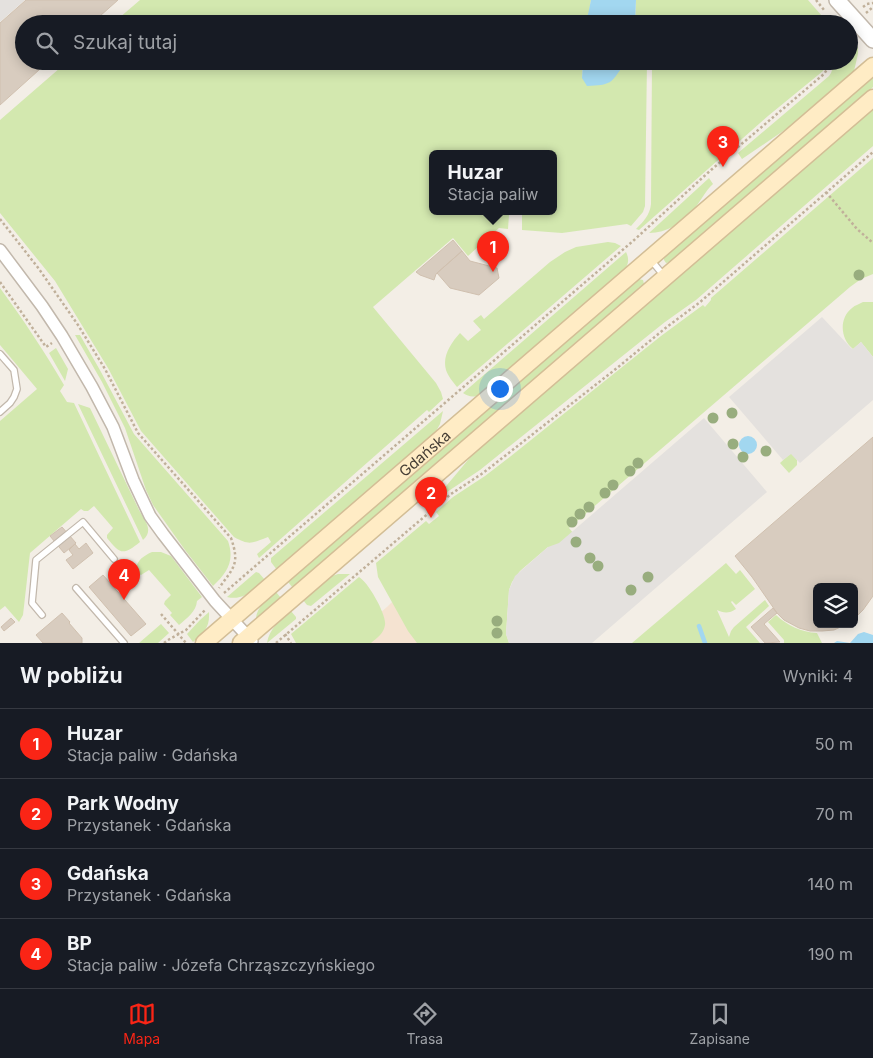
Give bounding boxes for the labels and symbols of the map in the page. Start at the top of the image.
pin: 3 [707,126,739,167]
pin: 1 [477,231,509,272]
your location [487,376,513,402]
street label: Gdańska [395,425,454,480]
pin: 2 [415,477,447,518]
pin: 4 [108,559,140,600]

